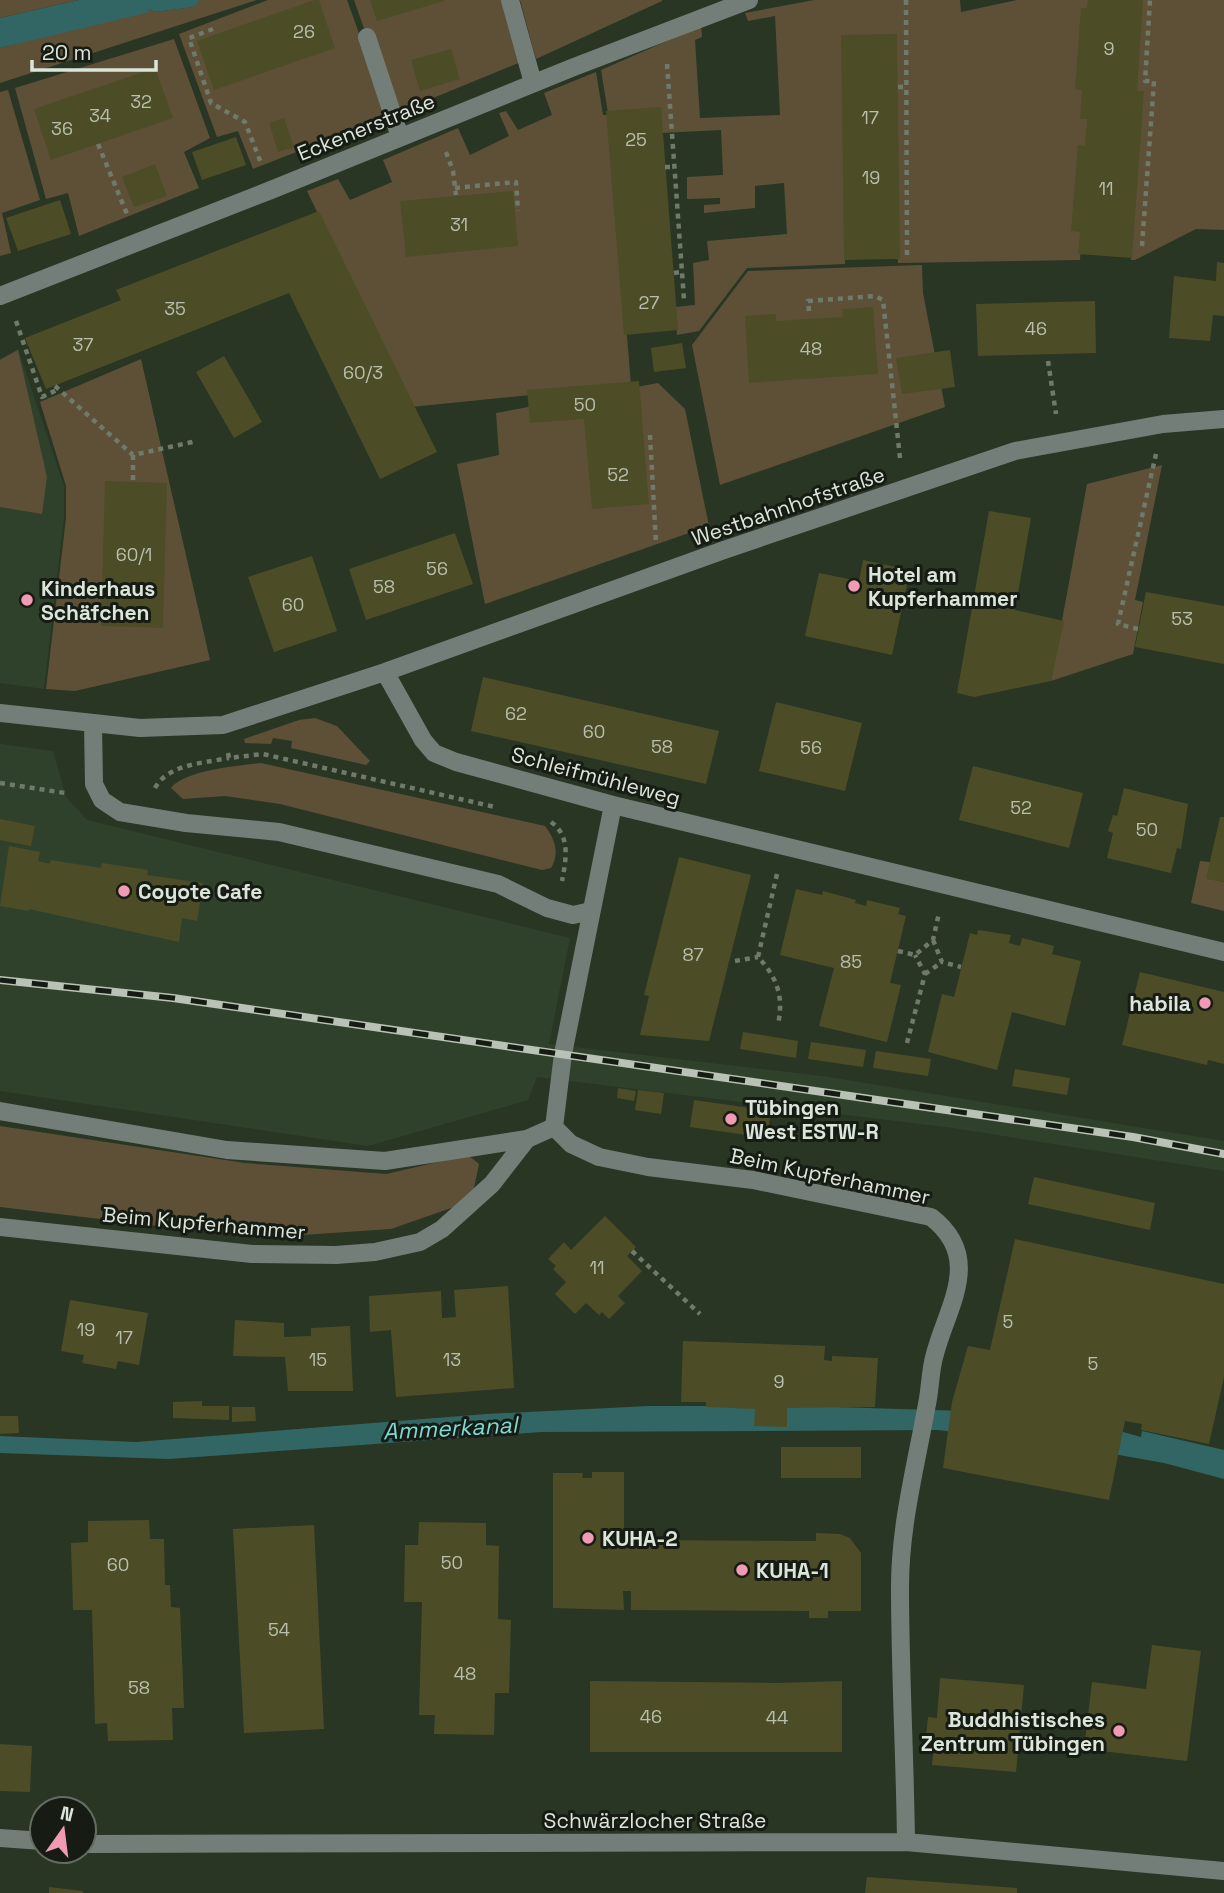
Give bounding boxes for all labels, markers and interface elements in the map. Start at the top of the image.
house number: 26 [293,20,315,43]
scale bar [32,28,156,72]
house number: 9 [1103,37,1115,60]
text: 20 m [42,39,92,66]
street label: Eckenerstraße [293,87,439,167]
house number: 32 [130,90,152,113]
house number: 34 [89,104,111,127]
house number: 17 [861,106,879,129]
house number: 36 [51,117,73,140]
house number: 25 [625,128,647,151]
house number: 19 [862,166,880,189]
house number: 11 [1098,177,1114,200]
house number: 31 [450,213,468,236]
house number: 27 [639,291,659,314]
house number: 35 [164,297,186,320]
house number: 46 [1025,317,1047,340]
house number: 37 [72,333,94,356]
house number: 48 [800,337,822,360]
house number: 60/3 [343,361,383,384]
house number: 50 [574,393,596,416]
street label: Westbahnhofstraße [688,460,888,552]
house number: 52 [607,463,629,486]
house number: 60/1 [116,543,152,566]
house number: 56 [426,557,448,580]
place label: Hotel am Kupferhammer [868,561,1018,612]
place label: Kinderhaus Schäfchen [41,575,155,626]
house number: 58 [373,575,395,598]
marker: Hotel am Kupferhammer [846,578,862,594]
marker: Kinderhaus Schäfchen [19,592,35,608]
house number: 60 [282,593,304,616]
house number: 53 [1171,607,1193,630]
house number: 62 [505,702,527,725]
house number: 60 [583,720,605,743]
house number: 58 [651,735,673,758]
house number: 56 [800,736,822,759]
street label: Schleifmühleweg [509,740,683,812]
house number: 52 [1010,796,1032,819]
house number: 50 [1136,818,1158,841]
place label: Coyote Cafe [138,878,262,905]
marker: Coyote Cafe [116,883,132,899]
house number: 87 [682,943,704,966]
house number: 85 [840,950,862,973]
place label: habila [1129,990,1191,1017]
marker: habila [1197,995,1213,1011]
place label: Tübingen West ESTW-R [745,1094,879,1145]
marker: Tübingen West ESTW-R [723,1111,739,1127]
street label: Beim Kupferhammer [727,1142,933,1210]
street label: Beim Kupferhammer [101,1201,307,1245]
house number: 11 [589,1256,605,1279]
house number: 5 [1003,1310,1013,1333]
house number: 19 [77,1318,95,1341]
house number: 17 [115,1326,133,1349]
house number: 15 [309,1348,327,1371]
house number: 13 [443,1348,461,1371]
house number: 5 [1088,1352,1098,1375]
house number: 9 [773,1370,785,1393]
water label: Ammerkanal [382,1409,520,1447]
place label: KUHA-2 [602,1525,678,1552]
marker: KUHA-2 [580,1530,596,1546]
house number: 50 [441,1551,463,1574]
house number: 60 [107,1553,129,1576]
place label: KUHA-1 [756,1557,829,1584]
marker: KUHA-1 [734,1562,750,1578]
house number: 54 [268,1618,290,1641]
house number: 48 [454,1662,476,1685]
house number: 58 [128,1676,150,1699]
house number: 46 [640,1705,662,1728]
house number: 44 [766,1706,788,1729]
place label: Buddhistisches Zentrum Tübingen [921,1706,1105,1757]
marker: Buddhistisches Zentrum Tübingen [1111,1723,1127,1739]
north arrow [28,1795,98,1865]
text: N [58,1800,76,1828]
street label: Schwärzlocher Straße [544,1807,766,1834]

